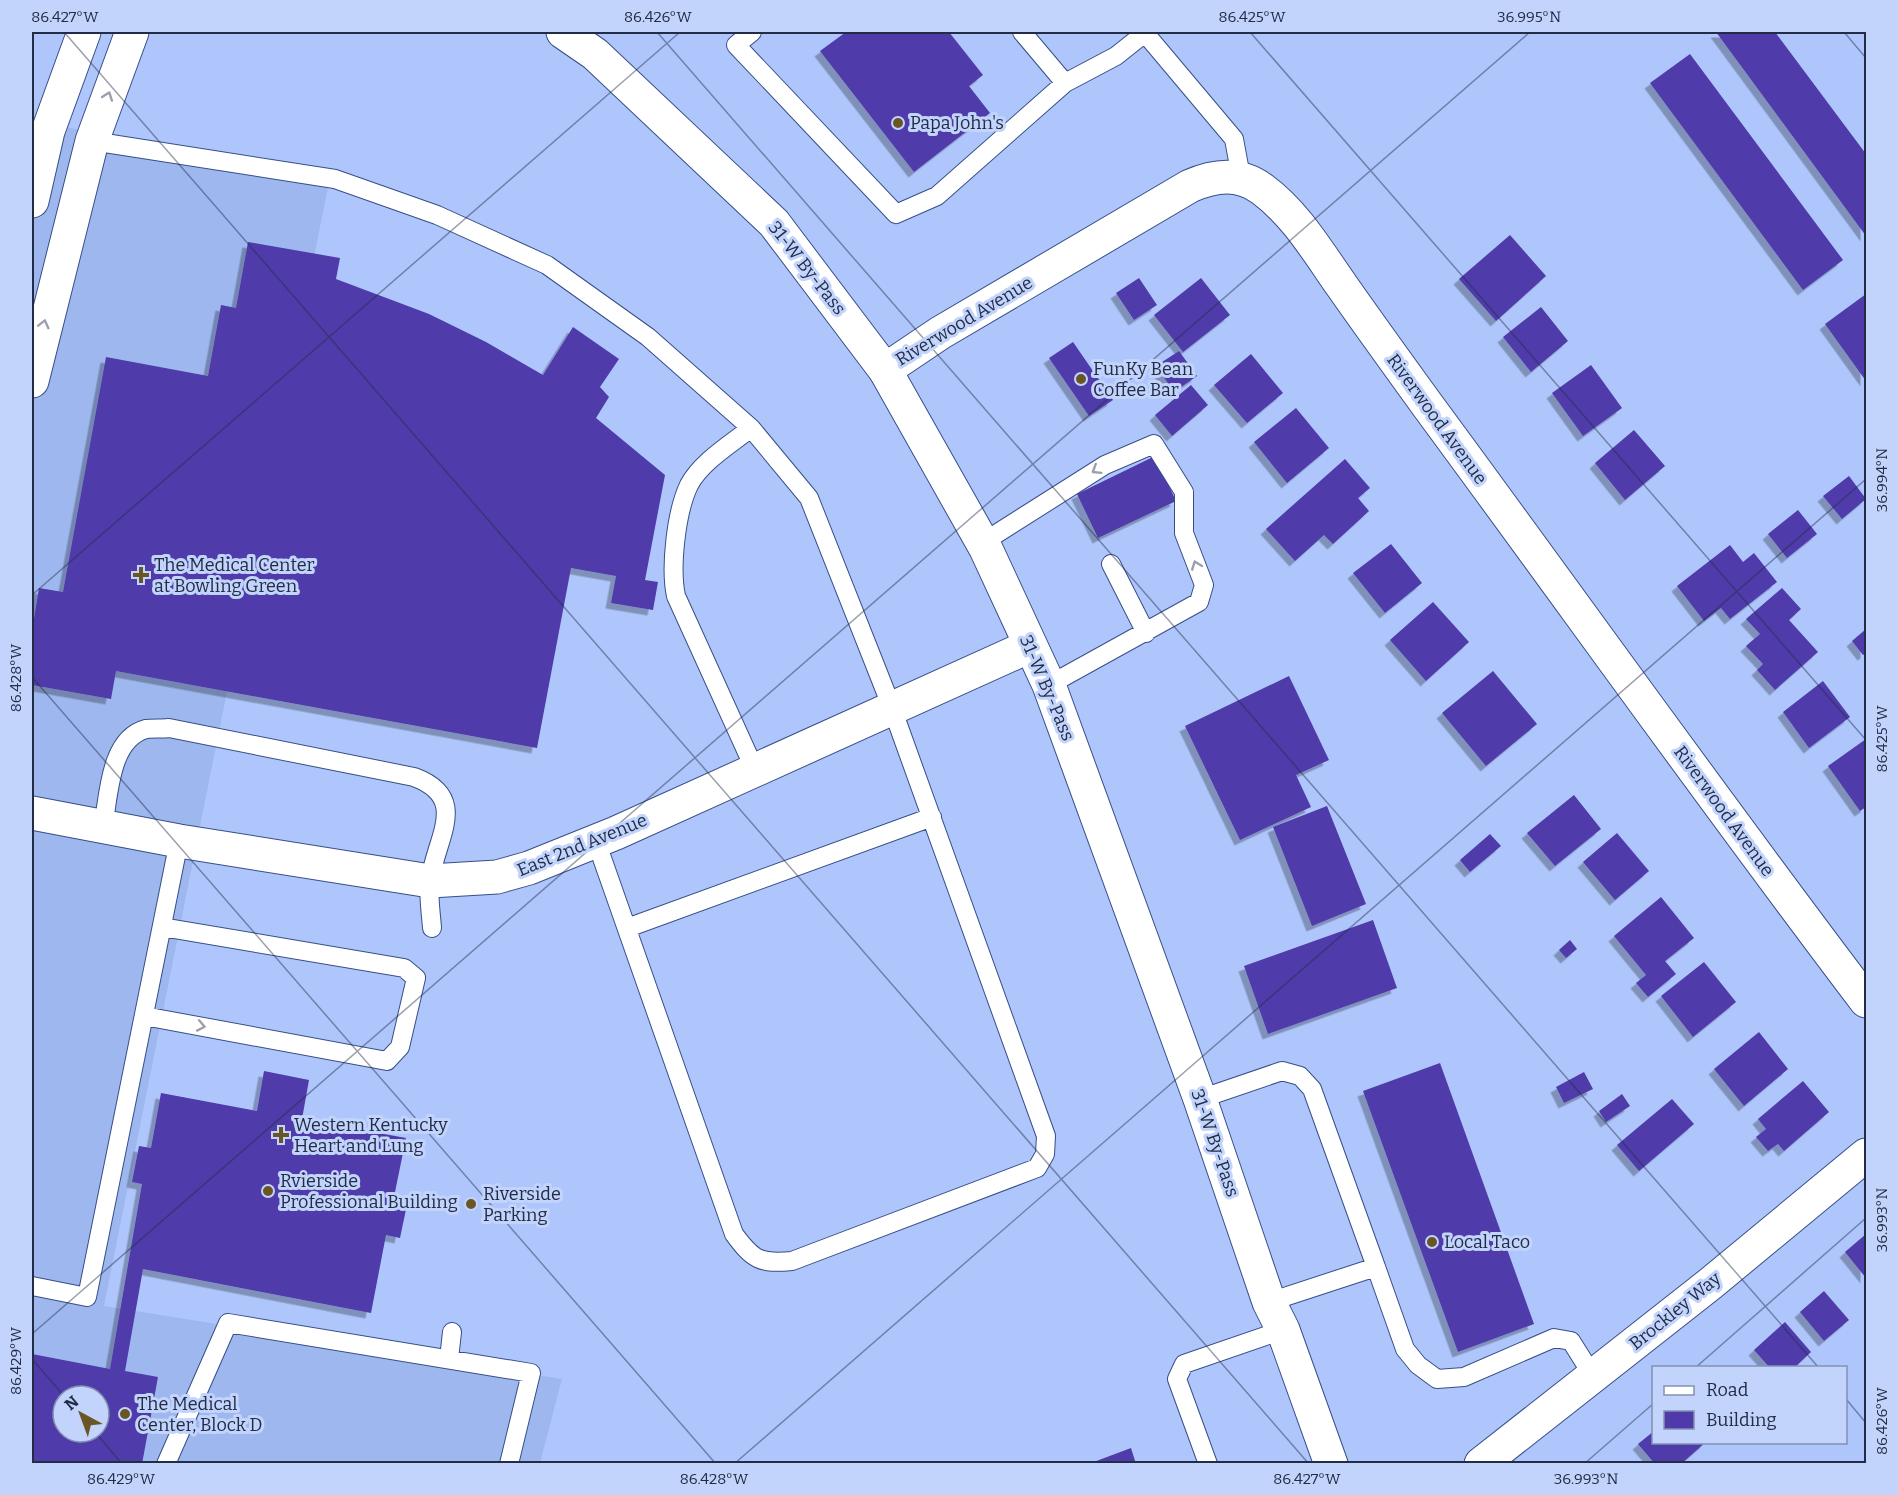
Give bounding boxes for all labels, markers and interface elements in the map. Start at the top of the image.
text: 86.427°W [31,8,99,26]
text: 86.426°W [624,8,693,26]
text: 86.425°W [1218,8,1286,26]
text: 36.995°N [1497,8,1561,26]
one-way arrow [101,91,114,101]
place label: Papa John's [910,112,1004,134]
marker: Papa John's [891,116,905,130]
street label: 31-W By-Pass [764,217,850,319]
street label: Riverwood Avenue [891,271,1037,371]
one-way arrow [37,319,50,329]
street label: Riverwood Avenue [1382,349,1492,489]
place label: FunKy Bean Coffee Bar [1093,358,1194,401]
marker: FunKy Bean Coffee Bar [1074,372,1088,386]
text: 36.994°N [1873,448,1891,512]
one-way arrow [1092,463,1102,475]
place label: The Medical Center at Bowling Green [154,554,315,597]
one-way arrow [1191,560,1204,571]
marker: The Medical Center at Bowling Green [132,566,150,584]
street label: 31-W By-Pass [1015,632,1079,744]
text: 86.428°W [7,643,25,712]
text: 86.425°W [1873,705,1891,773]
street label: Riverwood Avenue [1669,741,1779,881]
street label: East 2nd Avenue [514,809,650,881]
one-way arrow [197,1020,206,1032]
street label: 31-W By-Pass [1186,1086,1244,1200]
place label: Western Kentucky Heart and Lung [294,1114,448,1157]
marker: Western Kentucky Heart and Lung [272,1126,290,1144]
place label: Rvierside Professional Building [280,1170,458,1213]
place label: Riverside Parking [483,1183,561,1226]
marker: Rvierside Professional Building [261,1184,275,1198]
text: 36.993°N [1873,1188,1891,1252]
marker: Riverside Parking [464,1197,478,1211]
place label: Local Taco [1444,1231,1530,1253]
marker: Local Taco [1425,1235,1439,1249]
street label: Brockley Way [1625,1267,1726,1355]
text: 86.429°W [7,1326,25,1395]
legend [1652,1366,1847,1444]
text: Road [1706,1379,1749,1401]
north arrow [51,1384,111,1444]
text: 86.426°W [1873,1386,1891,1455]
text: N [61,1392,82,1414]
place label: The Medical Center, Block D [137,1393,262,1436]
marker: The Medical Center, Block D [118,1407,132,1421]
text: Building [1706,1409,1777,1431]
text: 86.429°W [87,1470,156,1488]
text: 86.428°W [680,1470,749,1488]
text: 86.427°W [1273,1470,1341,1488]
text: 36.993°N [1554,1470,1618,1488]

